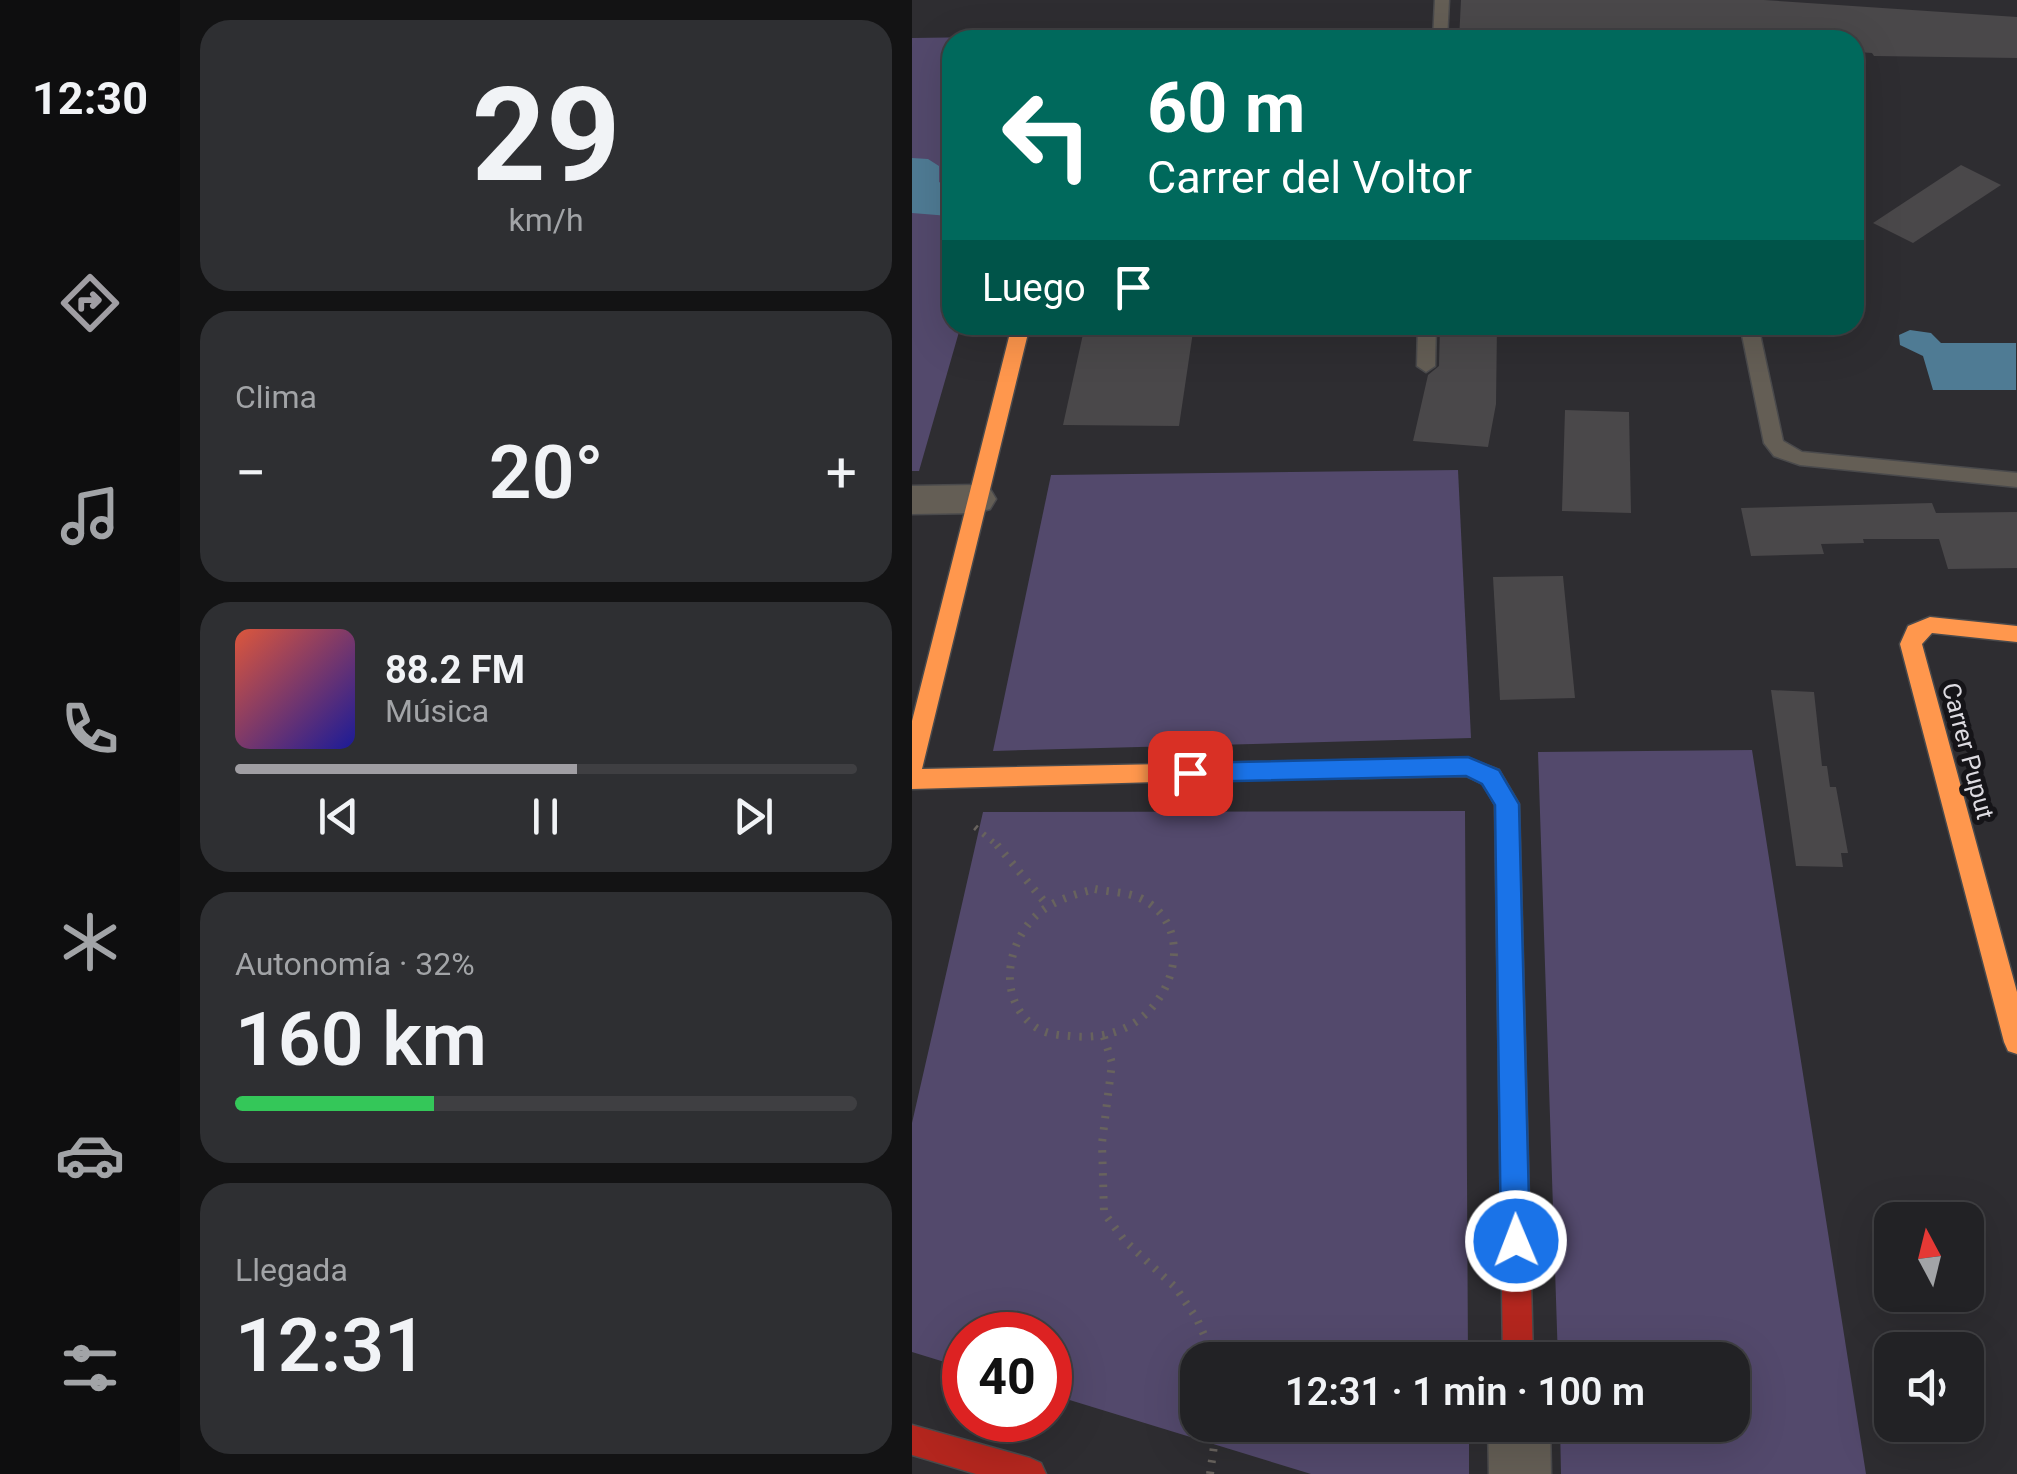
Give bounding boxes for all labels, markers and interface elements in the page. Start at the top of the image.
text: 29 [471,59,621,212]
text: 60 m [1147,67,1305,149]
icon: left [982,70,1112,200]
text: 12:30 [32,72,148,125]
text: Carrer del Voltor [1147,151,1472,204]
text: km/h [508,201,584,239]
icon: arrive [1106,260,1161,315]
text: Luego [982,266,1086,310]
icon: directions [55,268,125,338]
text: Clima [235,378,317,416]
text: 20° [489,428,603,516]
text: − [235,441,266,505]
text: + [826,441,857,505]
icon: music [55,481,125,551]
text: 88.2 FM [385,648,525,692]
street label: Carrer Puput [1936,680,2000,822]
text: Música [385,692,489,730]
icon: phone [55,694,125,764]
pin [1148,731,1233,816]
icon: arrive [1163,746,1218,801]
icon: previous [311,789,366,844]
icon: pause [518,789,573,844]
icon: next [726,789,781,844]
icon: climate [55,907,125,977]
text: Autonomía · 32% [235,945,475,983]
text: 160 km [235,995,487,1083]
icon: car [55,1120,125,1190]
position arrow [1464,1189,1568,1293]
north arrow [1874,1202,1984,1312]
map controls [1874,1202,1984,1442]
text: Llegada [235,1251,348,1289]
text: 12:31 [235,1301,427,1389]
speed limit sign: 40 [942,1312,1072,1442]
button: sound [1874,1332,1984,1442]
icon: filters [55,1333,125,1403]
text: 12:31 · 1 min · 100 m [1285,1370,1645,1414]

